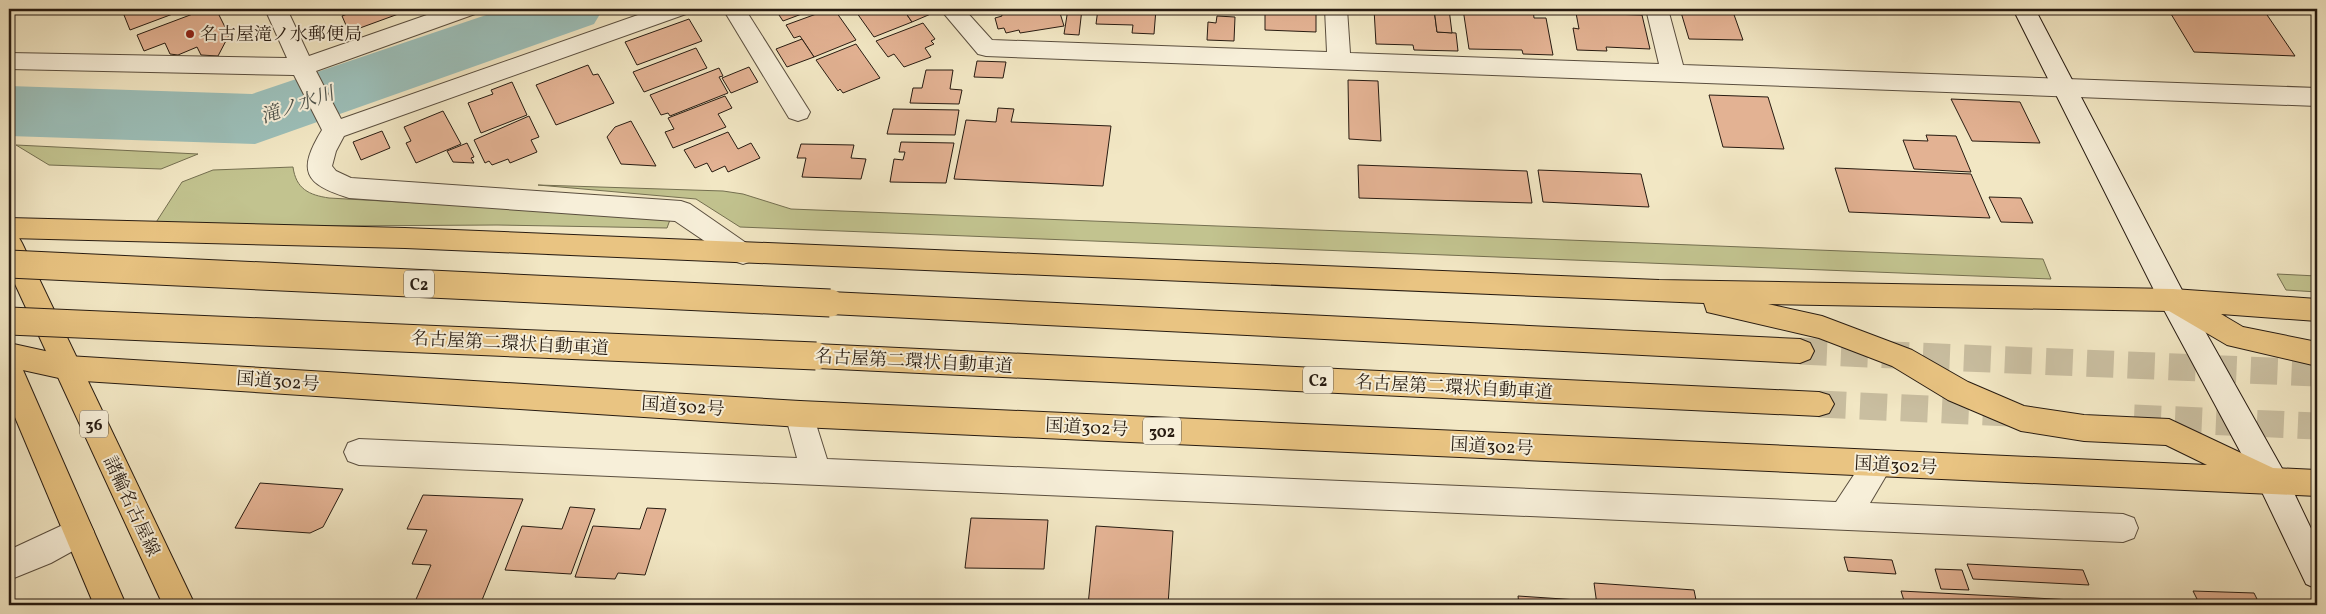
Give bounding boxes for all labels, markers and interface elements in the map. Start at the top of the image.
place label: 名古屋滝ノ水郵便局 [200,23,362,48]
marker: 名古屋滝ノ水郵便局 [184,28,196,40]
water label: 滝ノ水川 [257,81,340,131]
road number: C2 [404,270,434,298]
street label: 名古屋第二環状自動車道 [410,327,609,362]
street label: 名古屋第二環状自動車道 [814,345,1013,380]
road number: C2 [1303,366,1333,394]
street label: 国道302号 [235,367,320,398]
street label: 名古屋第二環状自動車道 [1354,371,1553,406]
street label: 国道302号 [640,392,725,423]
road number: 36 [80,410,108,438]
street label: 国道302号 [1045,414,1129,443]
road number: 302 [1143,418,1181,444]
street label: 国道302号 [1450,433,1534,462]
street label: 諸輪名古屋線 [96,452,165,561]
street label: 国道302号 [1854,452,1938,481]

